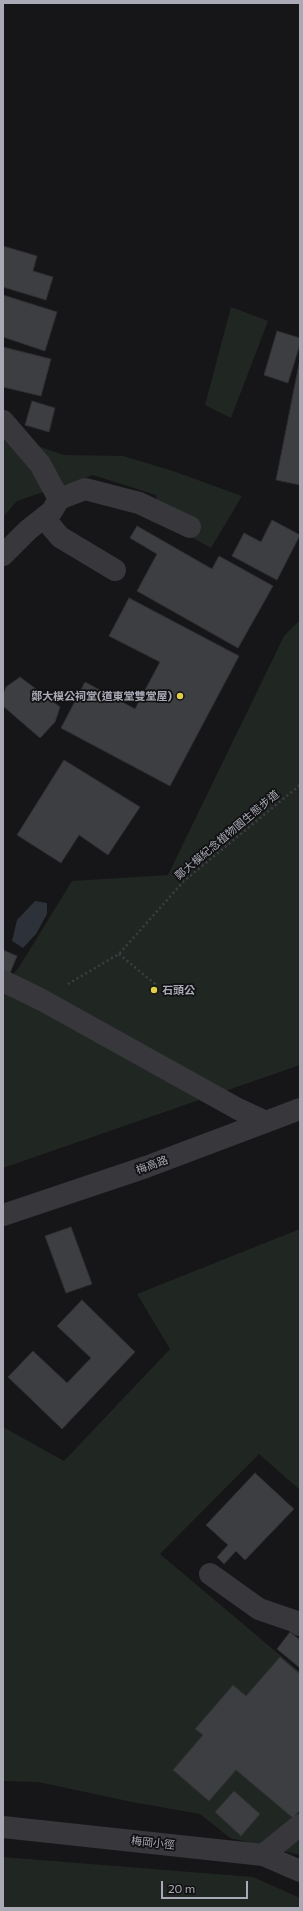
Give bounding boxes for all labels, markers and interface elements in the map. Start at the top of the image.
place label: 鄭大模公祠堂(道東堂雙堂屋) [31,689,172,703]
marker: 鄭大模公祠堂(道東堂雙堂屋) [175,691,185,701]
street label: 鄭大模紀念植物園生態步道 [172,788,282,882]
place label: 石頭公 [162,983,195,997]
marker: 石頭公 [149,985,159,995]
street label: 梅高路 [134,1153,170,1177]
street label: 梅岡小徑 [130,1834,176,1852]
scale bar [163,1873,250,1899]
text: 20 m [168,1881,195,1895]

